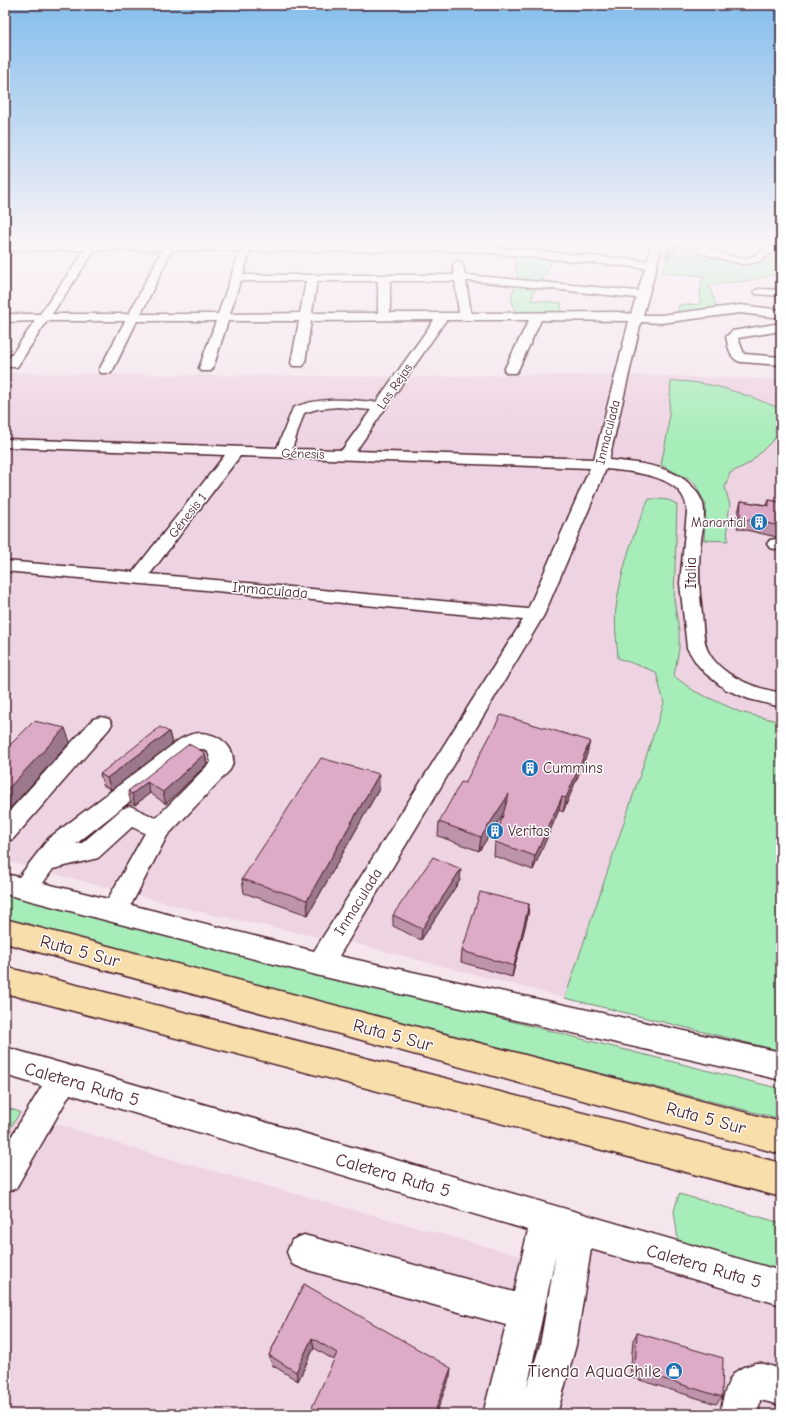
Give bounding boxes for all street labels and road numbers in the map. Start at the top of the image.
street label: Las Rejas [374,361,415,412]
street label: Inmaculada [592,398,623,466]
street label: Génesis [281,445,325,462]
street label: Génesis 1 [165,490,210,541]
street label: Italia [682,557,700,589]
street label: Inmaculada [231,578,309,602]
street label: Inmaculada [330,865,386,939]
street label: Ruta 5 Sur [38,931,123,972]
street label: Ruta 5 Sur [351,1015,436,1056]
street label: Caletera Ruta 5 [22,1058,142,1111]
street label: Ruta 5 Sur [664,1098,749,1139]
street label: Caletera Ruta 5 [333,1149,453,1202]
street label: Caletera Ruta 5 [644,1240,764,1293]

